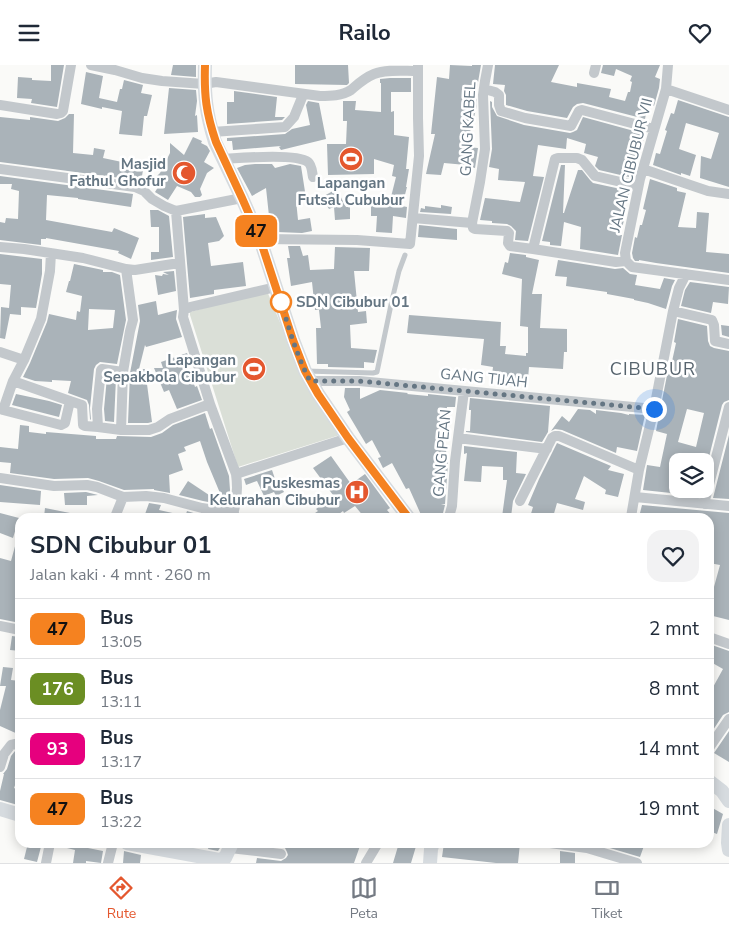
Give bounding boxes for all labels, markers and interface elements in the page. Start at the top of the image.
text: Railo [338,18,391,48]
icon: menu [15,19,43,47]
icon: heart [686,19,714,47]
street label: GANG KABEL [456,81,480,177]
street label: JALAN CIBUBUR VII [604,96,657,235]
sports icon: Lapangan Futsal Cububur [338,146,364,172]
place label: Masjid Fathul Ghofur [69,154,166,191]
mosque icon: Masjid Fathul Ghofur [171,160,197,186]
place label: Lapangan Futsal Cububur [298,173,405,210]
line badge: 47 [234,215,278,247]
text: 47 [245,219,267,243]
marker: SDN Cibubur 01 [270,291,292,313]
place label: SDN Cibubur 01 [296,292,409,312]
place label: Lapangan Sepakbola Cibubur [103,350,236,387]
sports icon: Lapangan Sepakbola Cibubur [241,356,267,382]
district label: CIBUBUR [610,357,696,381]
street label: GANG TIJAH [439,363,529,393]
your location [642,397,667,422]
street label: GANG PEAN [428,408,456,498]
map controls [669,453,714,498]
button: layers [669,453,714,498]
place label: Puskesmas Kelurahan Cibubur [210,473,340,510]
hospital icon: Puskesmas Kelurahan Cibubur [344,479,370,505]
text: SDN Cibubur 01 [30,529,212,561]
button: heart [647,530,699,582]
text: Jalan kaki · 4 mnt · 260 m [30,564,211,586]
text: Bus [100,605,133,631]
text: 2 mnt [649,616,699,642]
text: 47 [47,617,68,641]
text: 13:05 [100,631,142,653]
text: Bus [100,665,133,691]
text: 8 mnt [649,676,699,702]
text: 176 [41,677,74,701]
text: 13:11 [100,691,142,713]
text: Bus [100,725,133,751]
text: 14 mnt [638,736,699,762]
text: 93 [47,737,68,761]
text: 13:17 [100,751,142,773]
text: Bus [100,785,133,811]
text: 19 mnt [638,796,699,822]
text: 47 [47,797,68,821]
text: 13:22 [100,811,142,833]
tab: Rute [107,874,136,923]
tab: Peta [350,874,378,923]
tab: Tiket [591,874,622,923]

